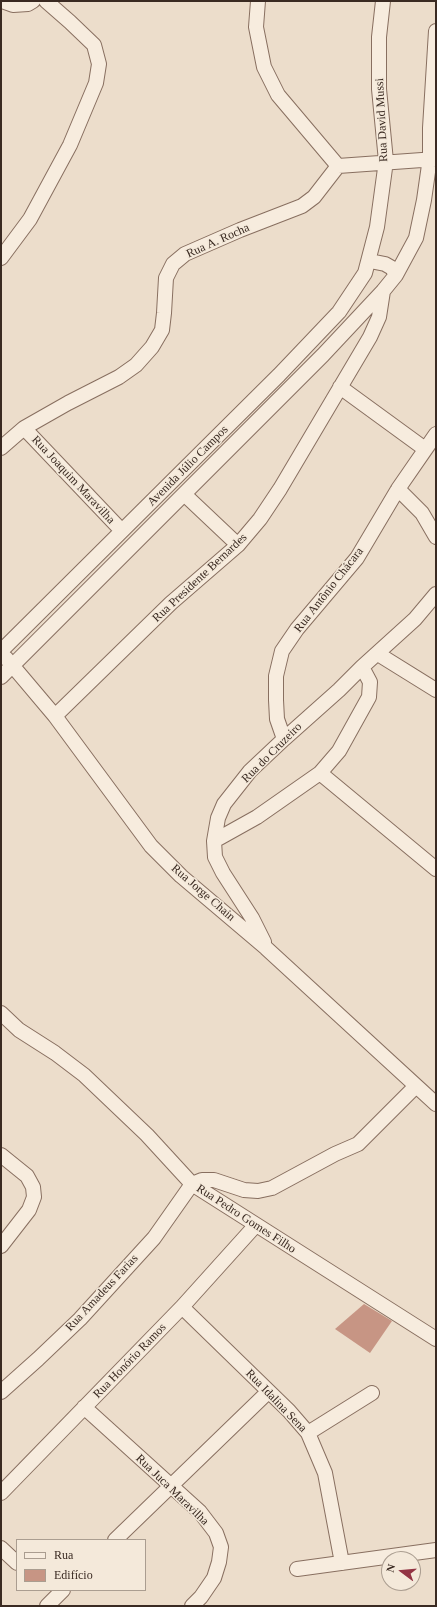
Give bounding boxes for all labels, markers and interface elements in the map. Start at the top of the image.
street label: Rua David Mussi [373,78,391,162]
street label: Rua A. Rocha [184,221,252,261]
street label: Avenida Júlio Campos [145,423,231,509]
street label: Rua Joaquim Maravilha [28,433,118,527]
street label: Rua Presidente Bernardes [150,530,250,626]
street label: Rua Antônio Chácara [291,545,367,635]
street label: Rua do Cruzeiro [239,720,305,786]
street label: Rua Jorge Chain [168,861,238,925]
street label: Rua Pedro Gomes Filho [194,1181,298,1257]
street label: Rua Amadeus Farias [63,1252,141,1334]
street label: Rua Honório Ramos [91,1321,169,1401]
street label: Rua Idalina Sena [242,1367,310,1435]
street label: Rua Juca Maravilha [132,1451,212,1529]
legend [16,1539,146,1591]
text: Rua [54,1548,73,1562]
north arrow [381,1551,421,1591]
text: N [384,1562,397,1573]
text: Edifício [54,1568,93,1582]

